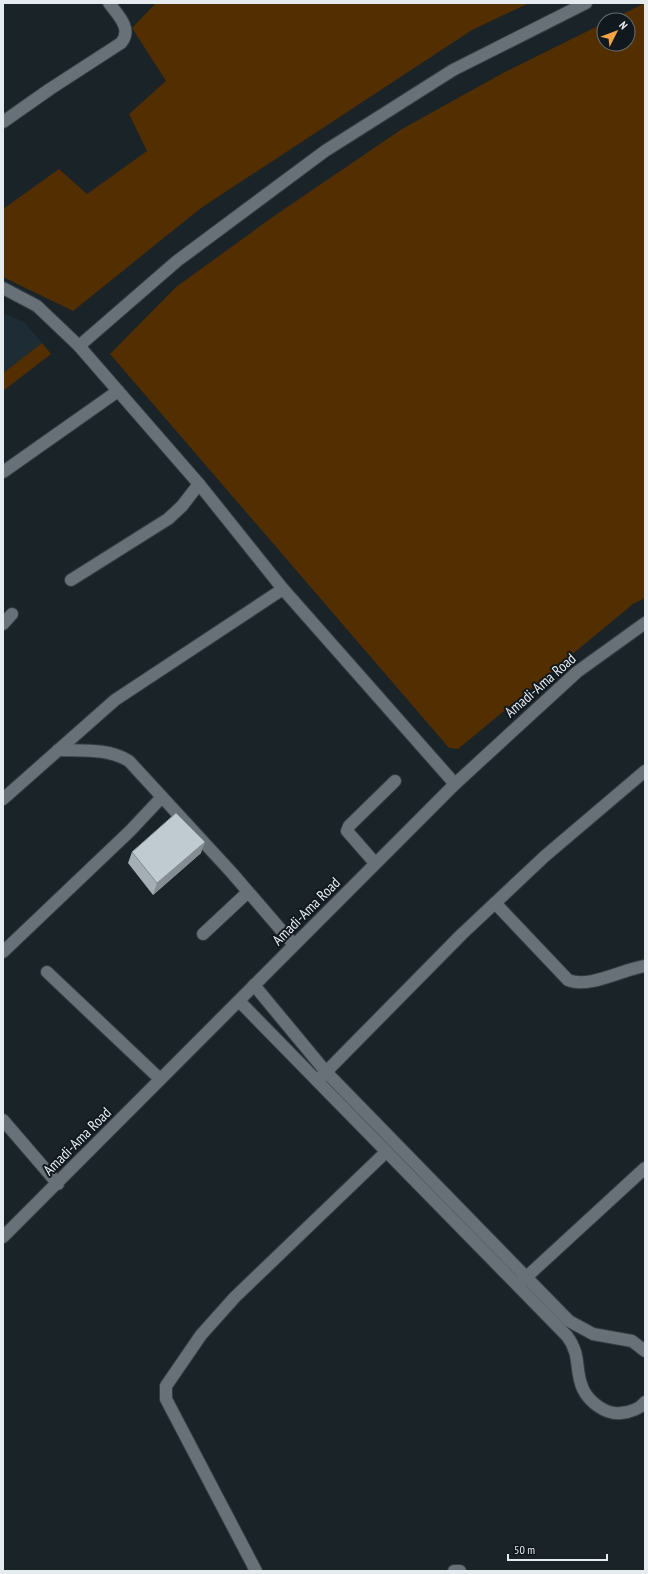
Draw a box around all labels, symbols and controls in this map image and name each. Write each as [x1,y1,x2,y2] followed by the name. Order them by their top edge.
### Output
[596,12,636,52] north arrow
[616,18,631,32] text: N
[500,649,580,721] street label: Amadi-Ama Road
[268,873,344,949] street label: Amadi-Ama Road
[39,1103,115,1179] street label: Amadi-Ama Road
[508,1536,607,1562] scale bar
[514,1542,535,1557] text: 50 m

